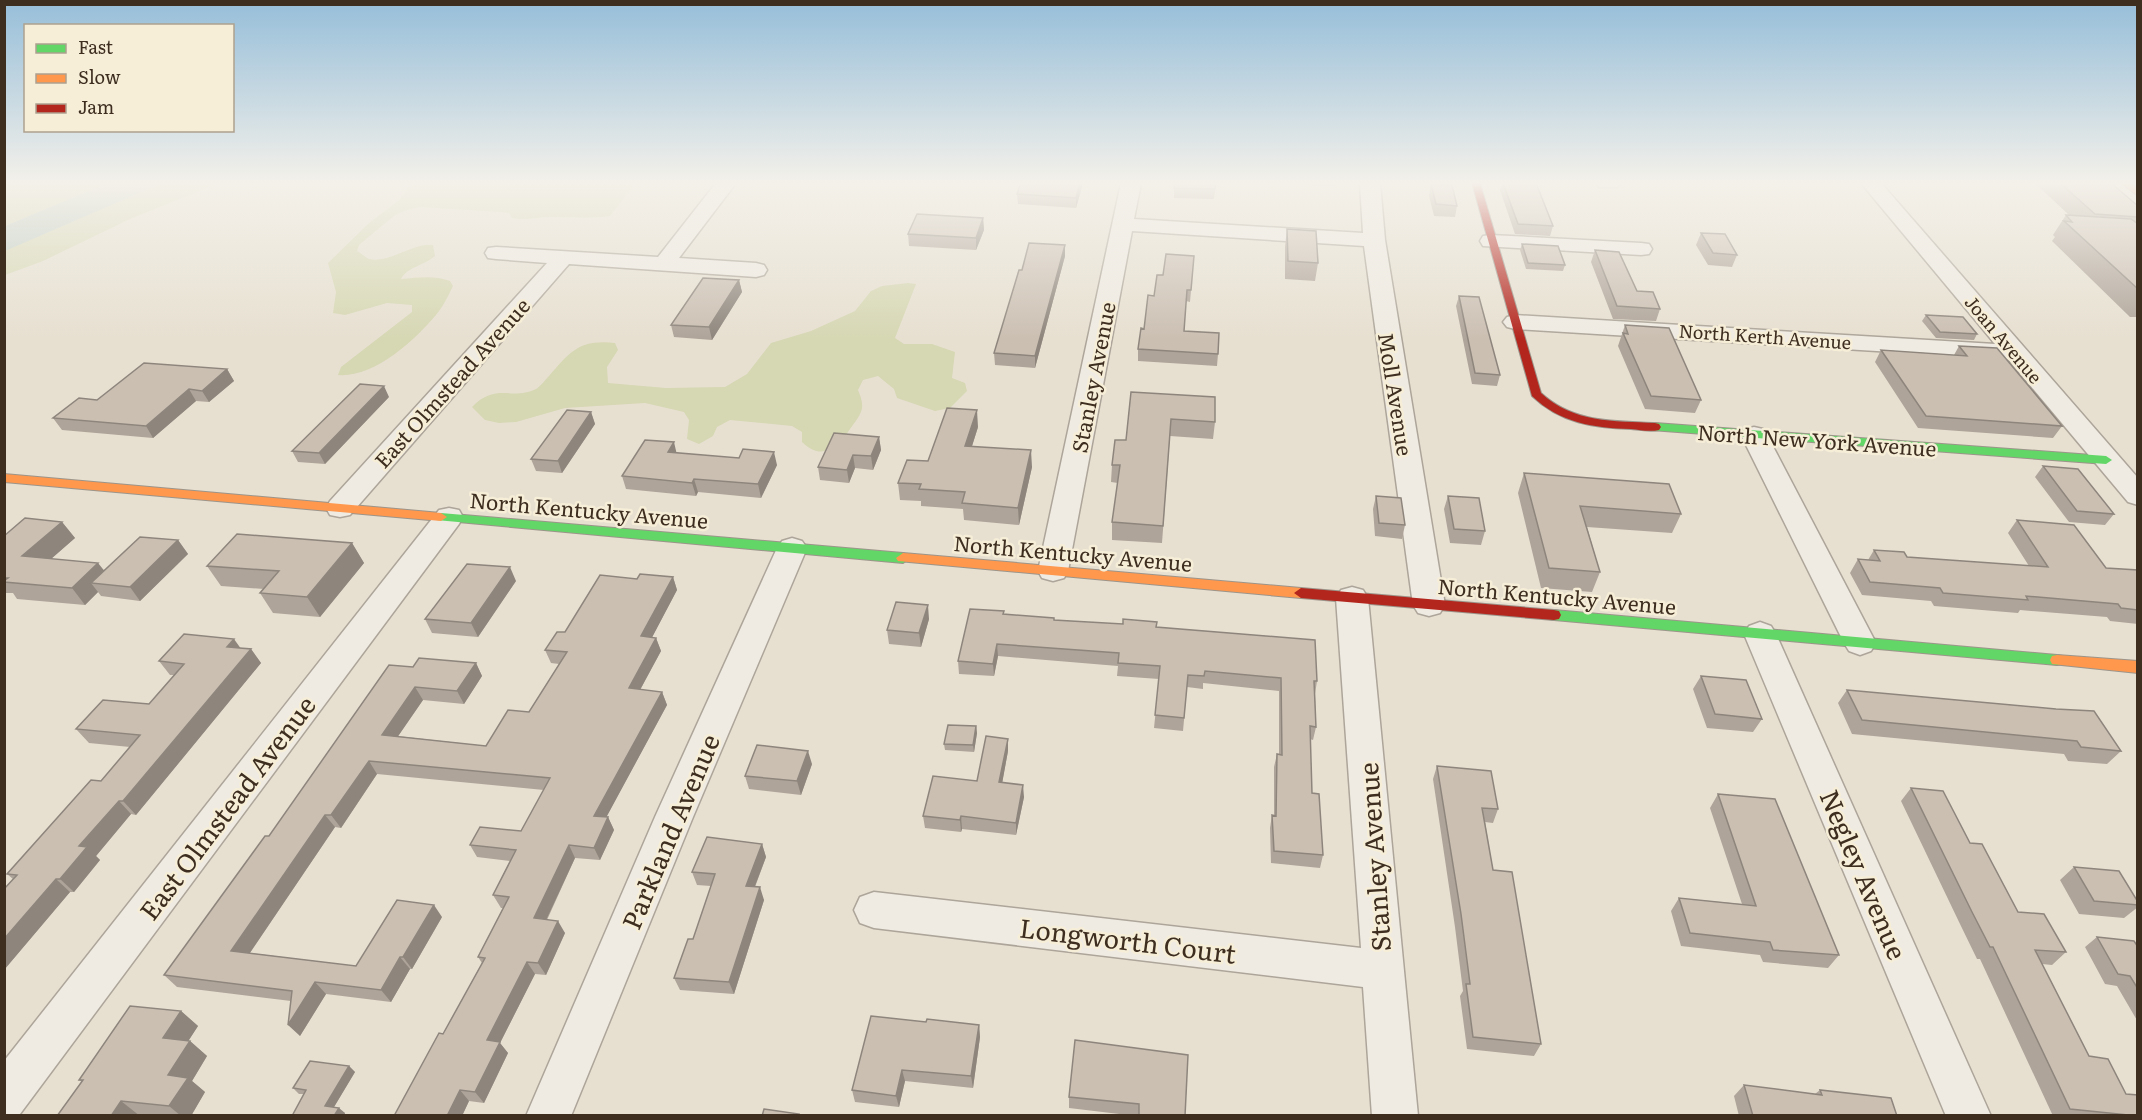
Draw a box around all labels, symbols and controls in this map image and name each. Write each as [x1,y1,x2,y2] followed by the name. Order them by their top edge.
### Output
[24,24,234,132] legend
[78,33,114,60] text: Fast
[78,63,121,90] text: Slow
[78,93,114,120] text: Jam
[1959,289,2049,389] street label: Joan Avenue
[366,290,536,474] street label: East Olmstead Avenue
[1062,299,1122,455] street label: Stanley Avenue
[1678,317,1852,355] street label: North Kerth Avenue
[1372,330,1422,458] street label: Moll Avenue
[1696,415,1938,463] street label: North New York Avenue
[469,483,710,535] street label: North Kentucky Avenue
[953,526,1194,578] street label: North Kentucky Avenue
[1437,569,1678,621] street label: North Kentucky Avenue
[129,687,323,927] street label: East Olmstead Avenue
[610,727,728,935] street label: Parkland Avenue
[1347,761,1399,953] street label: Stanley Avenue
[1812,783,1918,965] street label: Negley Avenue
[1017,906,1239,972] street label: Longworth Court

